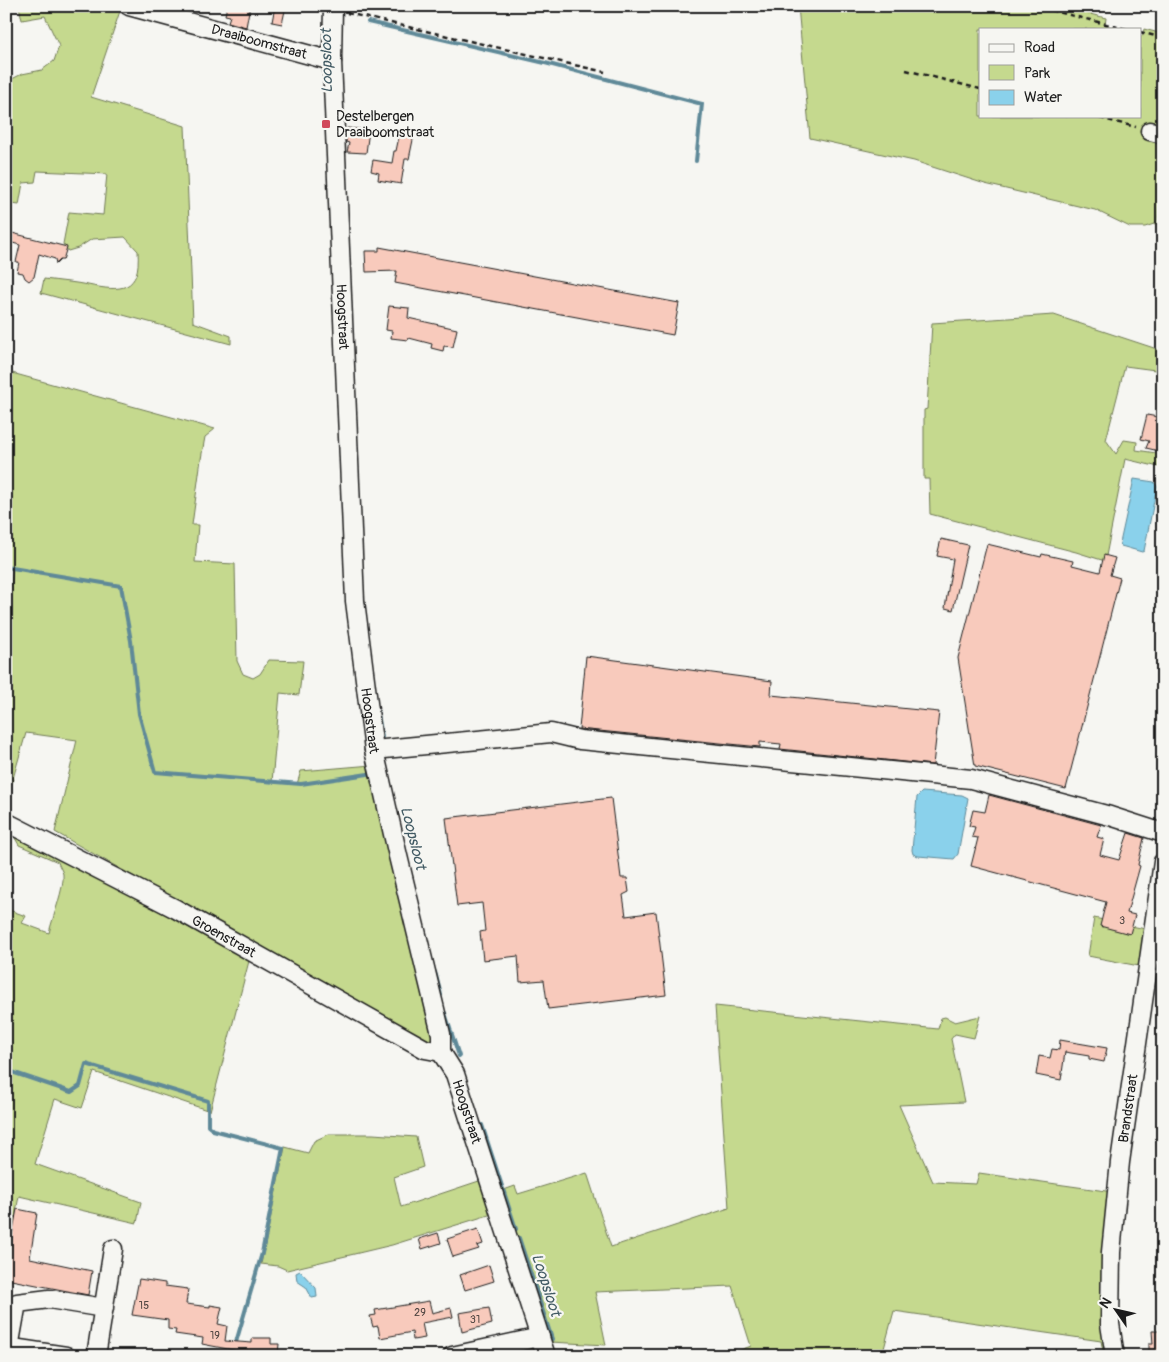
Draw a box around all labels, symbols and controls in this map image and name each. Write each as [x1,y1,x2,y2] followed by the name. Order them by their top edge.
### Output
[210,20,309,62] street label: Draaiboomstraat
[317,27,337,93] water label: Loopsloot
[979,28,1142,118] legend
[1024,38,1055,57] text: Road
[1024,64,1051,83] text: Park
[1024,88,1063,107] text: Water
[336,108,435,141] place label: Destelbergen Draaiboomstraat
[320,118,332,130] marker: Destelbergen Draaiboomstraat
[333,283,353,351] street label: Hoogstraat
[358,687,383,756] street label: Hoogstraat
[396,805,430,873] water label: Loopsloot
[189,911,259,961] street label: Groenstraat
[1119,914,1125,927] house number: 3
[1114,1073,1141,1144] street label: Brandstraat
[449,1077,485,1146] street label: Hoogstraat
[527,1252,566,1320] water label: Loopsloot
[1092,1284,1142,1334] north arrow
[1096,1294,1115,1312] text: N
[139,1299,149,1312] house number: 15
[414,1306,426,1319] house number: 29
[470,1313,480,1326] house number: 31
[210,1329,220,1342] house number: 19

